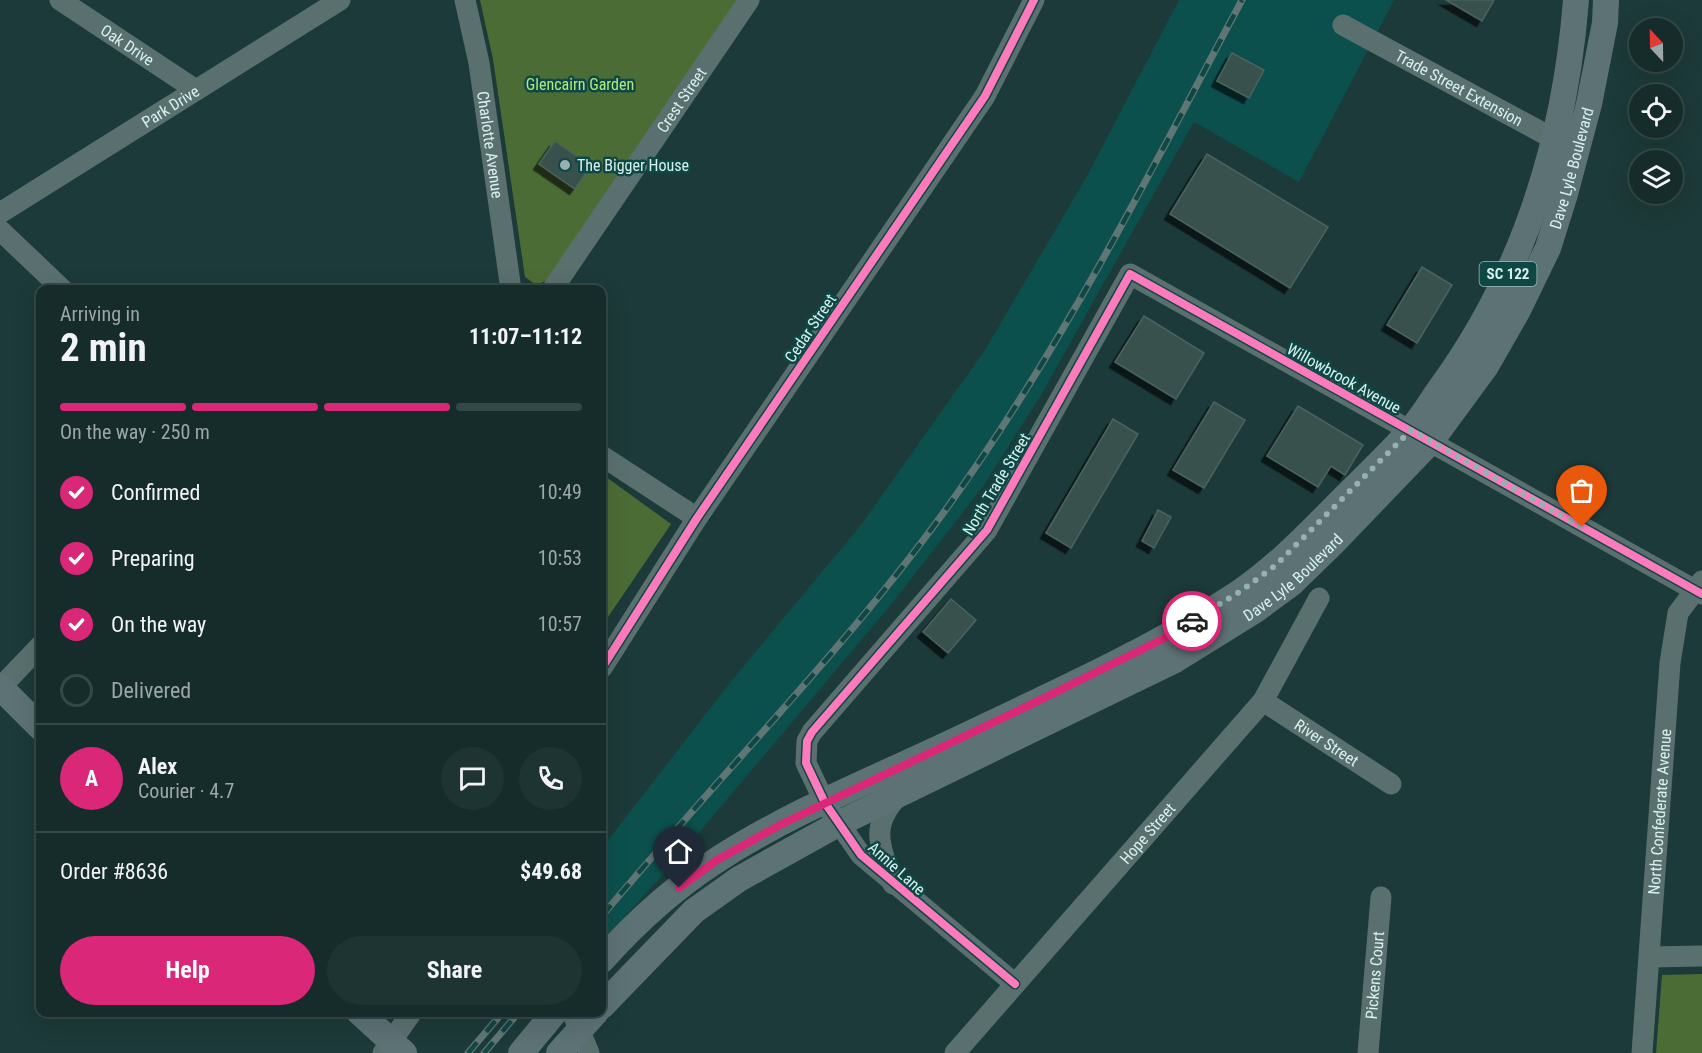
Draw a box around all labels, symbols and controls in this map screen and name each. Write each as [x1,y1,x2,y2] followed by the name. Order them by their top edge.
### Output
[1629,18,1683,72] north arrow
[1629,18,1683,204] map controls
[97,21,158,70] street label: Oak Drive
[1392,46,1526,130] street label: Trade Street Extension
[653,64,711,136] street label: Crest Street
[526,75,634,94] park label: Glencairn Garden
[138,82,203,132] street label: Park Drive
[1629,84,1683,138] button: locate
[473,90,507,199] street label: Charlotte Avenue
[1546,105,1598,231] street label: Dave Lyle Boulevard
[1629,150,1683,204] button: layers
[577,156,689,175] place label: The Bigger House
[558,158,572,172] marker: The Bigger House
[1480,262,1537,286] road number: SC 122
[781,290,840,366] street label: Cedar Street
[60,302,140,326] text: Arriving in
[469,324,582,349] text: 11:07–11:12
[60,325,147,371] text: 2 min
[1284,339,1404,418] street label: Willowbrook Avenue
[60,420,210,444] text: On the way · 250 m
[959,430,1034,539] street label: North Trade Street
[1556,465,1607,527] pin
[1565,474,1598,507] icon: bag
[60,476,93,509] icon: check
[111,480,200,505] text: Confirmed
[538,480,582,504] text: 10:49
[1240,530,1347,625] street label: Dave Lyle Boulevard
[60,542,93,575] icon: check
[111,546,195,571] text: Preparing
[538,546,582,570] text: 10:53
[1162,591,1222,651] courier
[1176,605,1209,638] icon: car
[60,608,93,641] icon: check
[111,612,206,637] text: On the way
[538,612,582,636] text: 10:57
[111,678,191,703] text: Delivered
[1291,715,1362,771] street label: River Street
[1644,728,1675,895] street label: North Confederate Avenue
[441,747,504,810] button: chat
[519,747,582,810] button: phone
[138,754,177,779] text: Alex
[85,766,98,791] text: A
[138,779,234,803] text: Courier · 4.7
[1116,799,1180,868] street label: Hope Street
[653,826,704,888] pin
[662,835,695,868] icon: home
[864,838,929,899] street label: Annie Lane
[60,859,168,884] text: Order #8636
[520,859,582,884] text: $49.68
[1362,930,1388,1020] street label: Pickens Court
[60,936,315,1005] button: Help
[327,936,582,1005] button: Share

